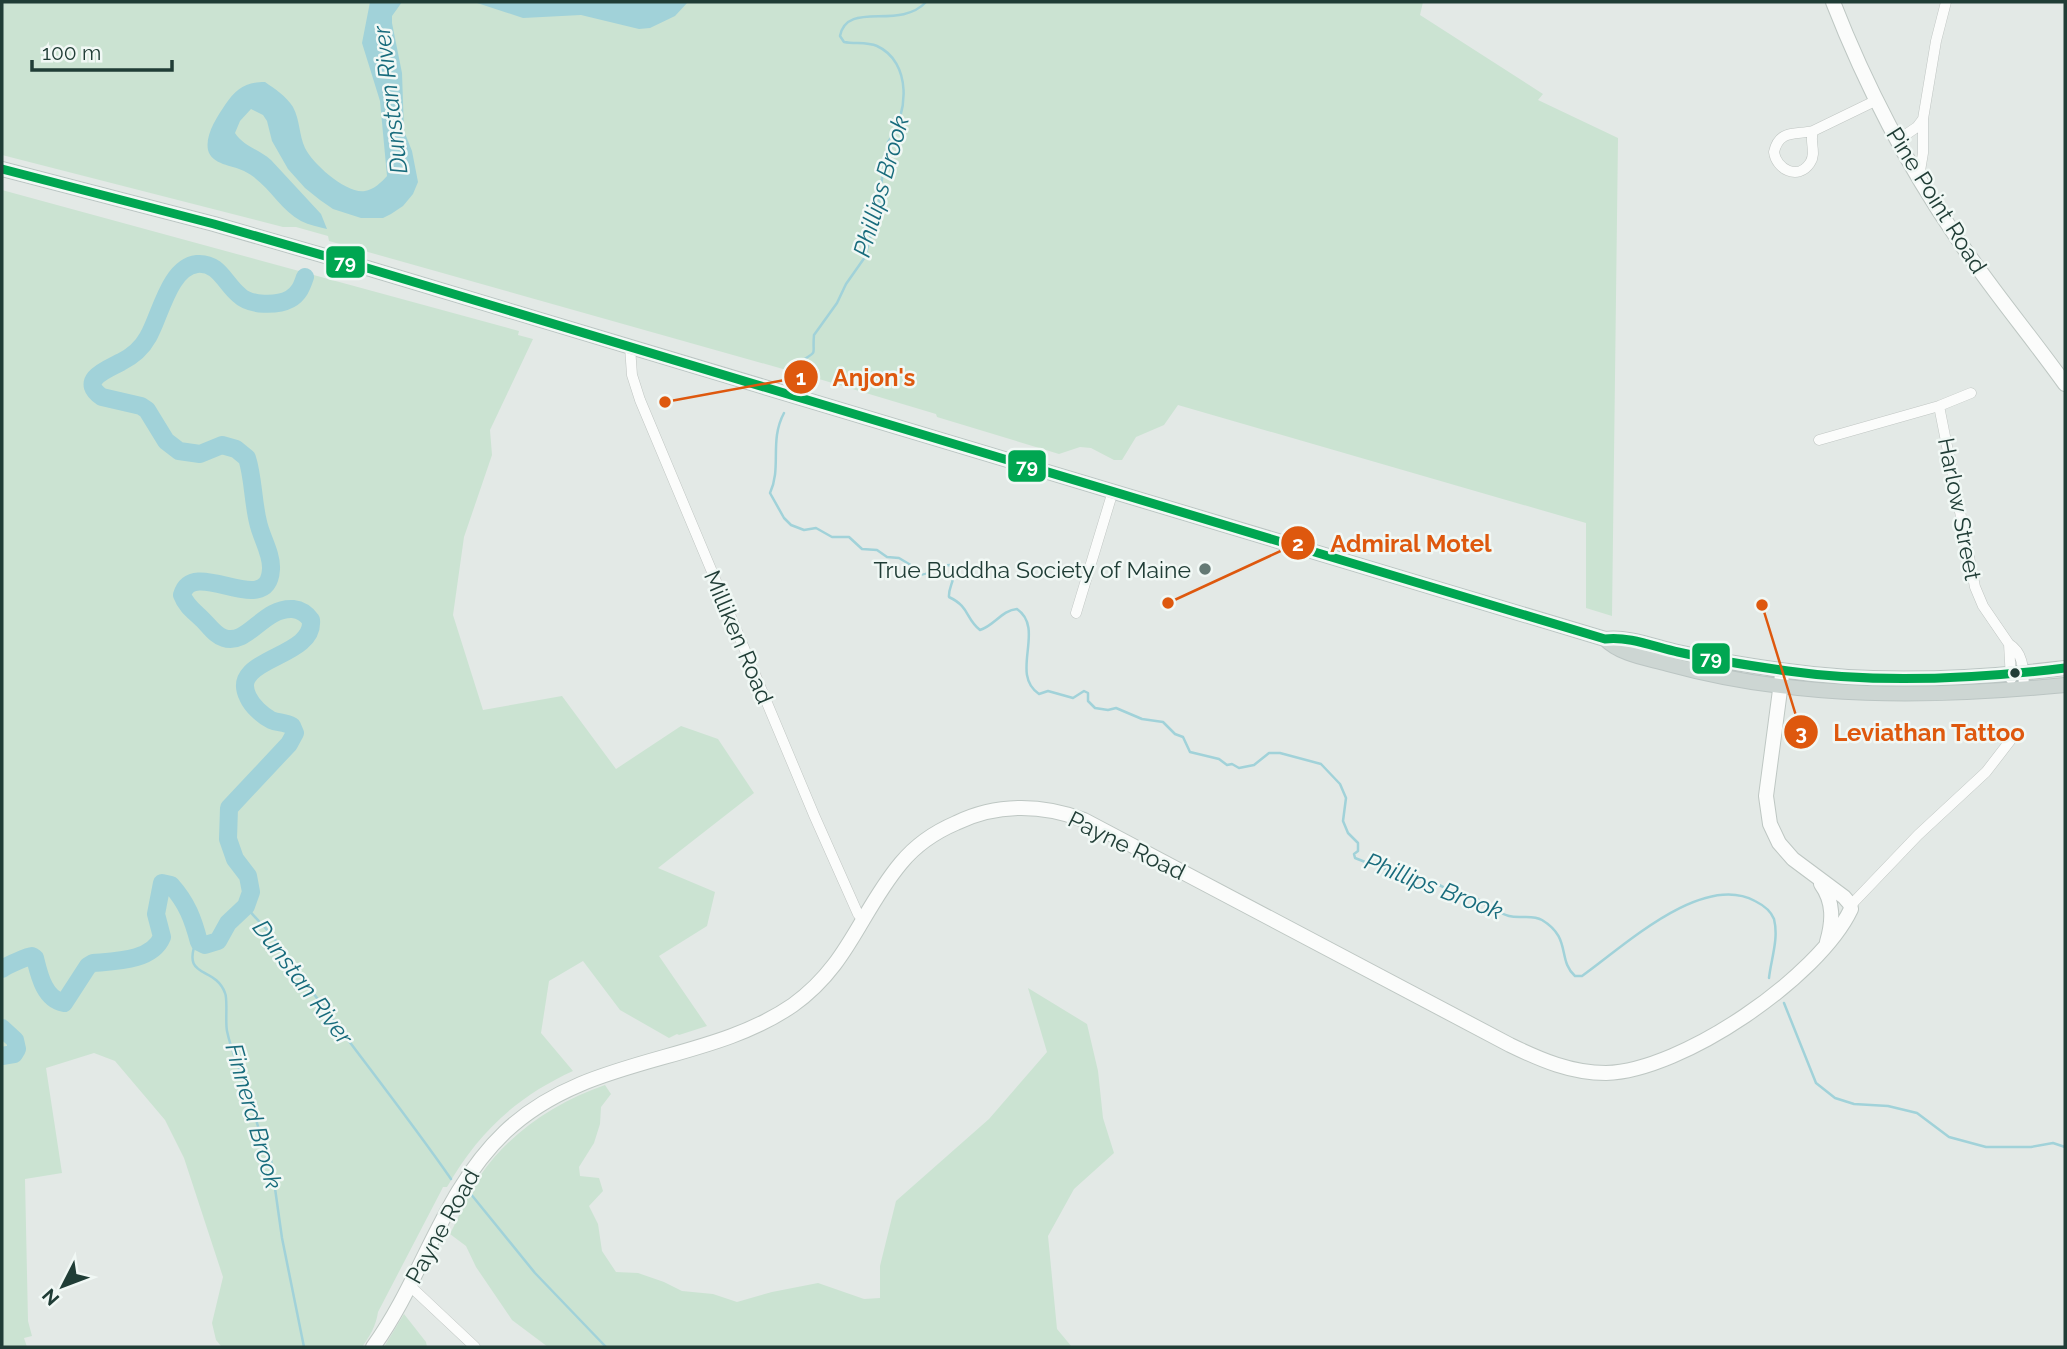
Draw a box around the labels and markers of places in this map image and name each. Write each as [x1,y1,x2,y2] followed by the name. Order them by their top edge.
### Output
[784,355,930,400] callout: Anjon's
[1281,521,1506,566] callout: Admiral Motel
[873,556,1191,583] place label: True Buddha Society of Maine
[1197,561,1213,577] marker: True Buddha Society of Maine
[2008,666,2022,680] unlabelled marker
[1783,710,2039,755] callout: Leviathan Tattoo

